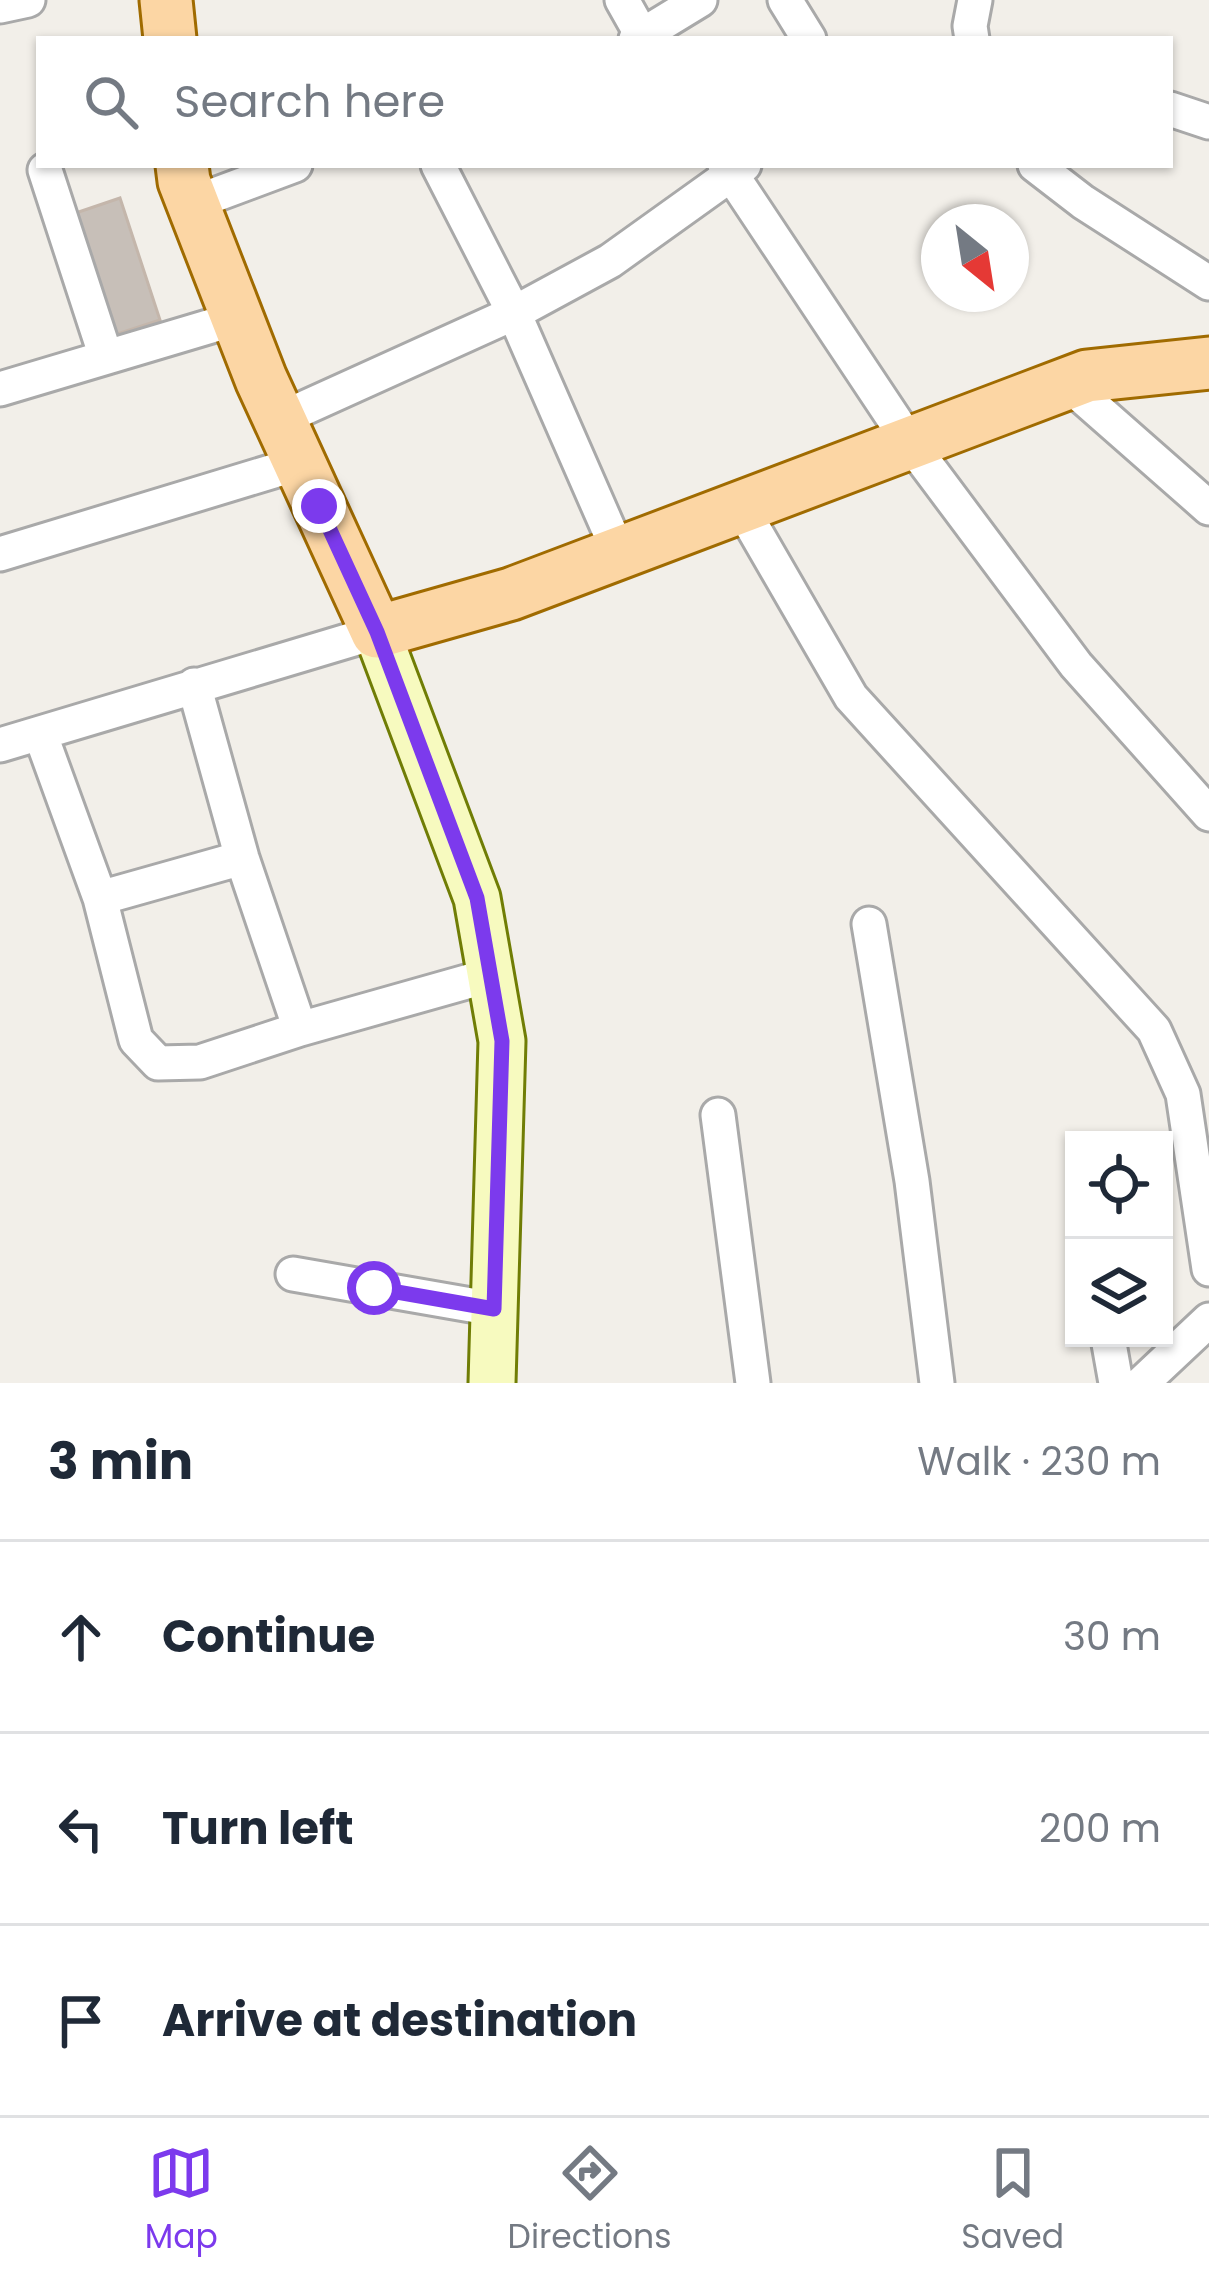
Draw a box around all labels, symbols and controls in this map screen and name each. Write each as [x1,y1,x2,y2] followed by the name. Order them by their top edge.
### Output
[36,36,1173,168] search box
[78,69,144,135] icon: search
[174,70,445,133] text: Search here
[921,204,1029,312] north arrow
[292,479,346,533] route end
[1065,1131,1173,1347] map controls
[1065,1131,1173,1239] button: locate
[1065,1239,1173,1347] button: layers
[347,1261,401,1315] route start
[48,1425,193,1497] text: 3 min
[917,1434,1161,1489] text: Walk · 230 m
[48,1604,114,1670] icon: ahead
[162,1605,375,1668] text: Continue
[1063,1609,1161,1664] text: 30 m
[48,1796,114,1862] icon: left
[162,1797,354,1860] text: Turn left
[1039,1801,1161,1856] text: 200 m
[48,1988,114,2054] icon: arrive
[162,1989,637,2052] text: Arrive at destination
[145,2140,218,2262] tab: Map
[508,2140,671,2262] tab: Directions
[961,2140,1064,2262] tab: Saved

